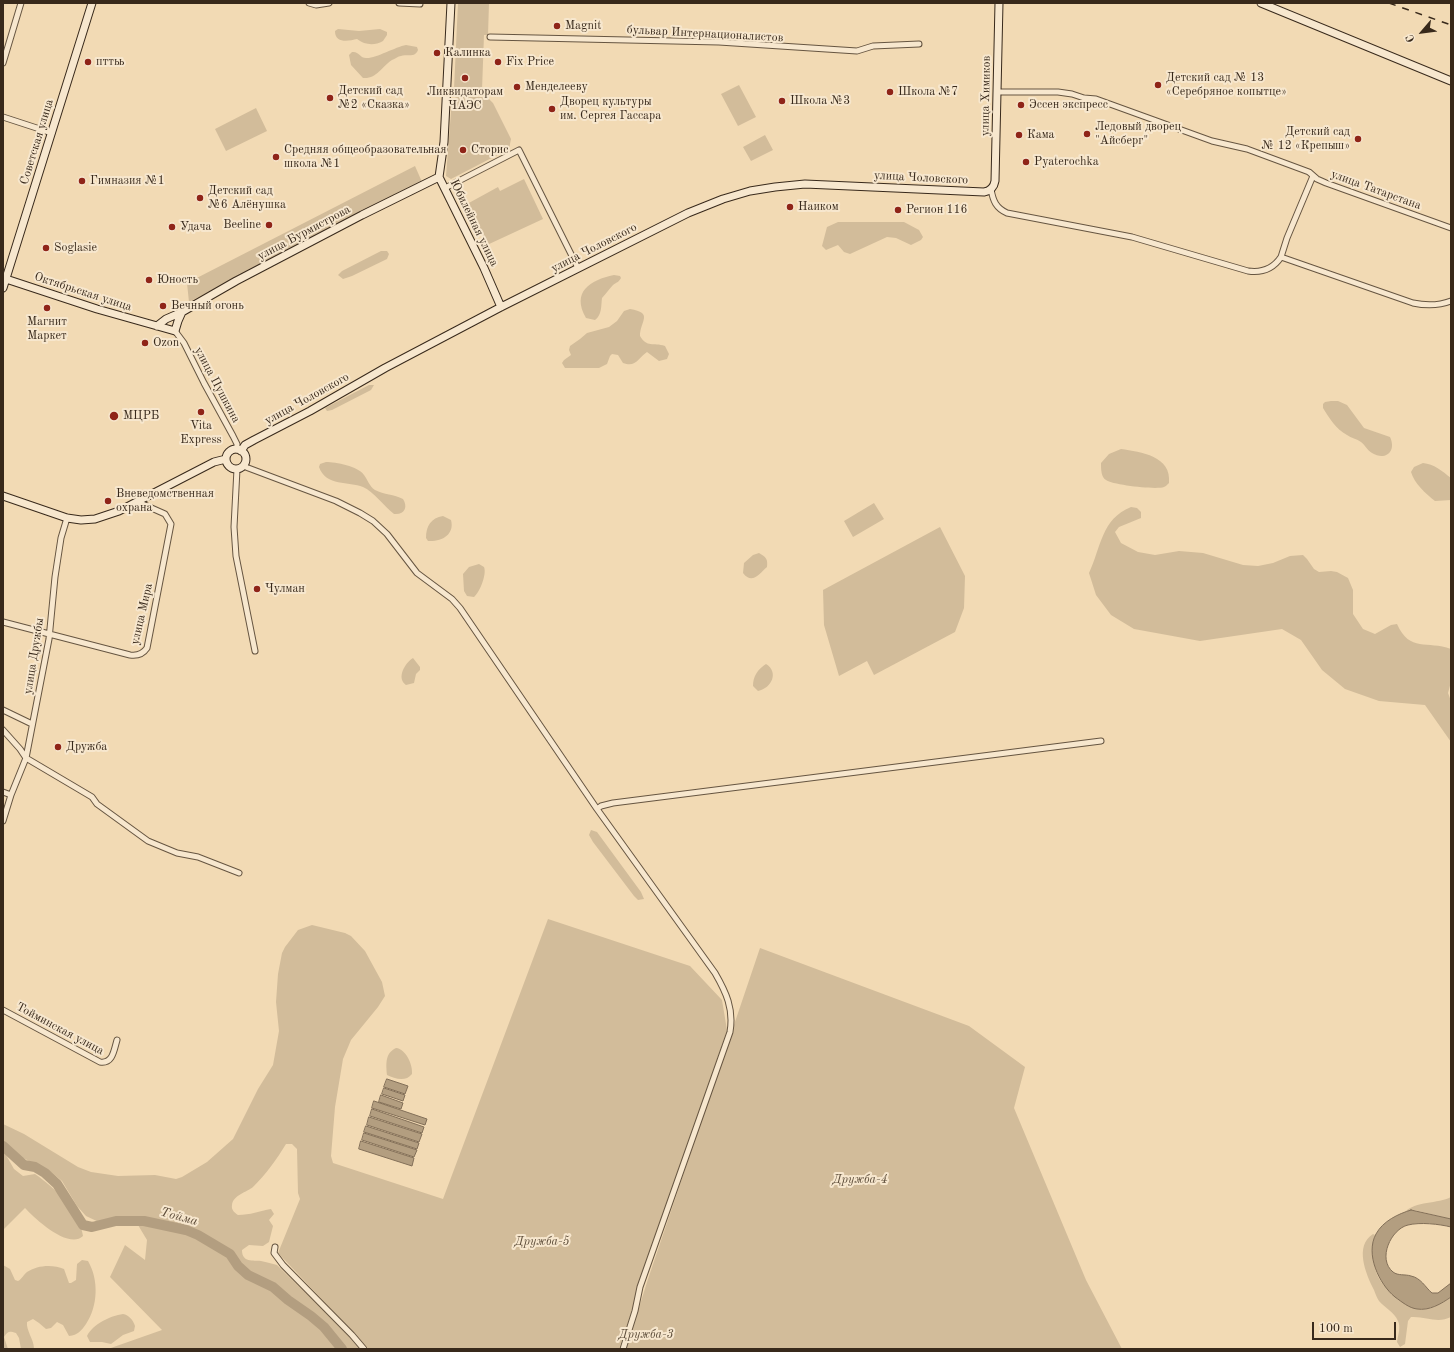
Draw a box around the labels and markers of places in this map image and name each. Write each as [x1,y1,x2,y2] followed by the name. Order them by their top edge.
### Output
[565,19,601,33] place label: Magnit
[552,21,562,31] marker: Magnit
[445,46,491,60] place label: Калинка
[432,48,442,58] marker: Калинка
[96,55,124,69] place label: пттьь
[506,55,554,69] place label: Fix Price
[83,57,93,67] marker: пттьь
[493,57,503,67] marker: Fix Price
[1166,71,1287,99] place label: Детский сад № 13 «Серебряное копытце»
[460,73,470,83] marker: Ликвидаторам ЧАЭС
[525,80,588,94] place label: Менделееву
[1153,80,1163,90] marker: Детский сад № 13 «Серебряное копытце»
[512,82,522,92] marker: Менделееву
[338,84,410,112] place label: Детский сад №2 «Сказка»
[427,85,503,113] place label: Ликвидаторам ЧАЭС
[898,85,958,99] place label: Школа №7
[885,87,895,97] marker: Школа №7
[325,93,335,103] marker: Детский сад №2 «Сказка»
[790,94,850,108] place label: Школа №3
[560,95,661,123] place label: Дворец культуры им. Сергея Гассара
[777,96,787,106] marker: Школа №3
[1029,98,1108,112] place label: Эссен экспресс
[1016,100,1026,110] marker: Эссен экспресс
[547,104,557,114] marker: Дворец культуры им. Сергея Гассара
[1095,120,1181,148] place label: Ледовый дворец "Айсберг"
[1262,125,1350,153] place label: Детский сад № 12 «Крепыш»
[1027,128,1055,142] place label: Кама
[1082,129,1092,139] marker: Ледовый дворец "Айсберг"
[1014,130,1024,140] marker: Кама
[1353,134,1363,144] marker: Детский сад № 12 «Крепыш»
[284,143,446,171] place label: Средняя общеобразовательная школа №1
[471,143,509,157] place label: Сторис
[458,145,468,155] marker: Сторис
[271,152,281,162] marker: Средняя общеобразовательная школа №1
[1034,155,1099,169] place label: Pyaterochka
[1021,157,1031,167] marker: Pyaterochka
[90,174,165,188] place label: Гимназия №1
[77,176,87,186] marker: Гимназия №1
[208,184,286,212] place label: Детский сад №6 Алёнушка
[195,193,205,203] marker: Детский сад №6 Алёнушка
[798,200,839,214] place label: Наиком
[785,202,795,212] marker: Наиком
[906,203,967,217] place label: Регион 116
[893,205,903,215] marker: Регион 116
[223,218,261,232] place label: Beeline
[180,220,211,234] place label: Удача
[264,220,274,230] marker: Beeline
[167,222,177,232] marker: Удача
[54,241,97,255] place label: Soglasie
[41,243,51,253] marker: Soglasie
[157,273,198,287] place label: Юность
[144,275,154,285] marker: Юность
[171,299,244,313] place label: Вечный огонь
[158,301,168,311] marker: Вечный огонь
[42,303,52,313] marker: Магнит Маркет
[27,315,67,343] place label: Магнит Маркет
[153,336,179,350] place label: Ozon
[140,338,150,348] marker: Ozon
[196,407,206,417] marker: Vita Express
[123,409,159,423] place label: МЦРБ
[108,410,120,422] marker: МЦРБ
[180,419,222,447] place label: Vita Express
[116,487,214,515] place label: Вневедомственная охрана
[103,496,113,506] marker: Вневедомственная охрана
[265,582,305,596] place label: Чулман
[252,584,262,594] marker: Чулман
[66,740,107,754] place label: Дружба
[53,742,63,752] marker: Дружба

